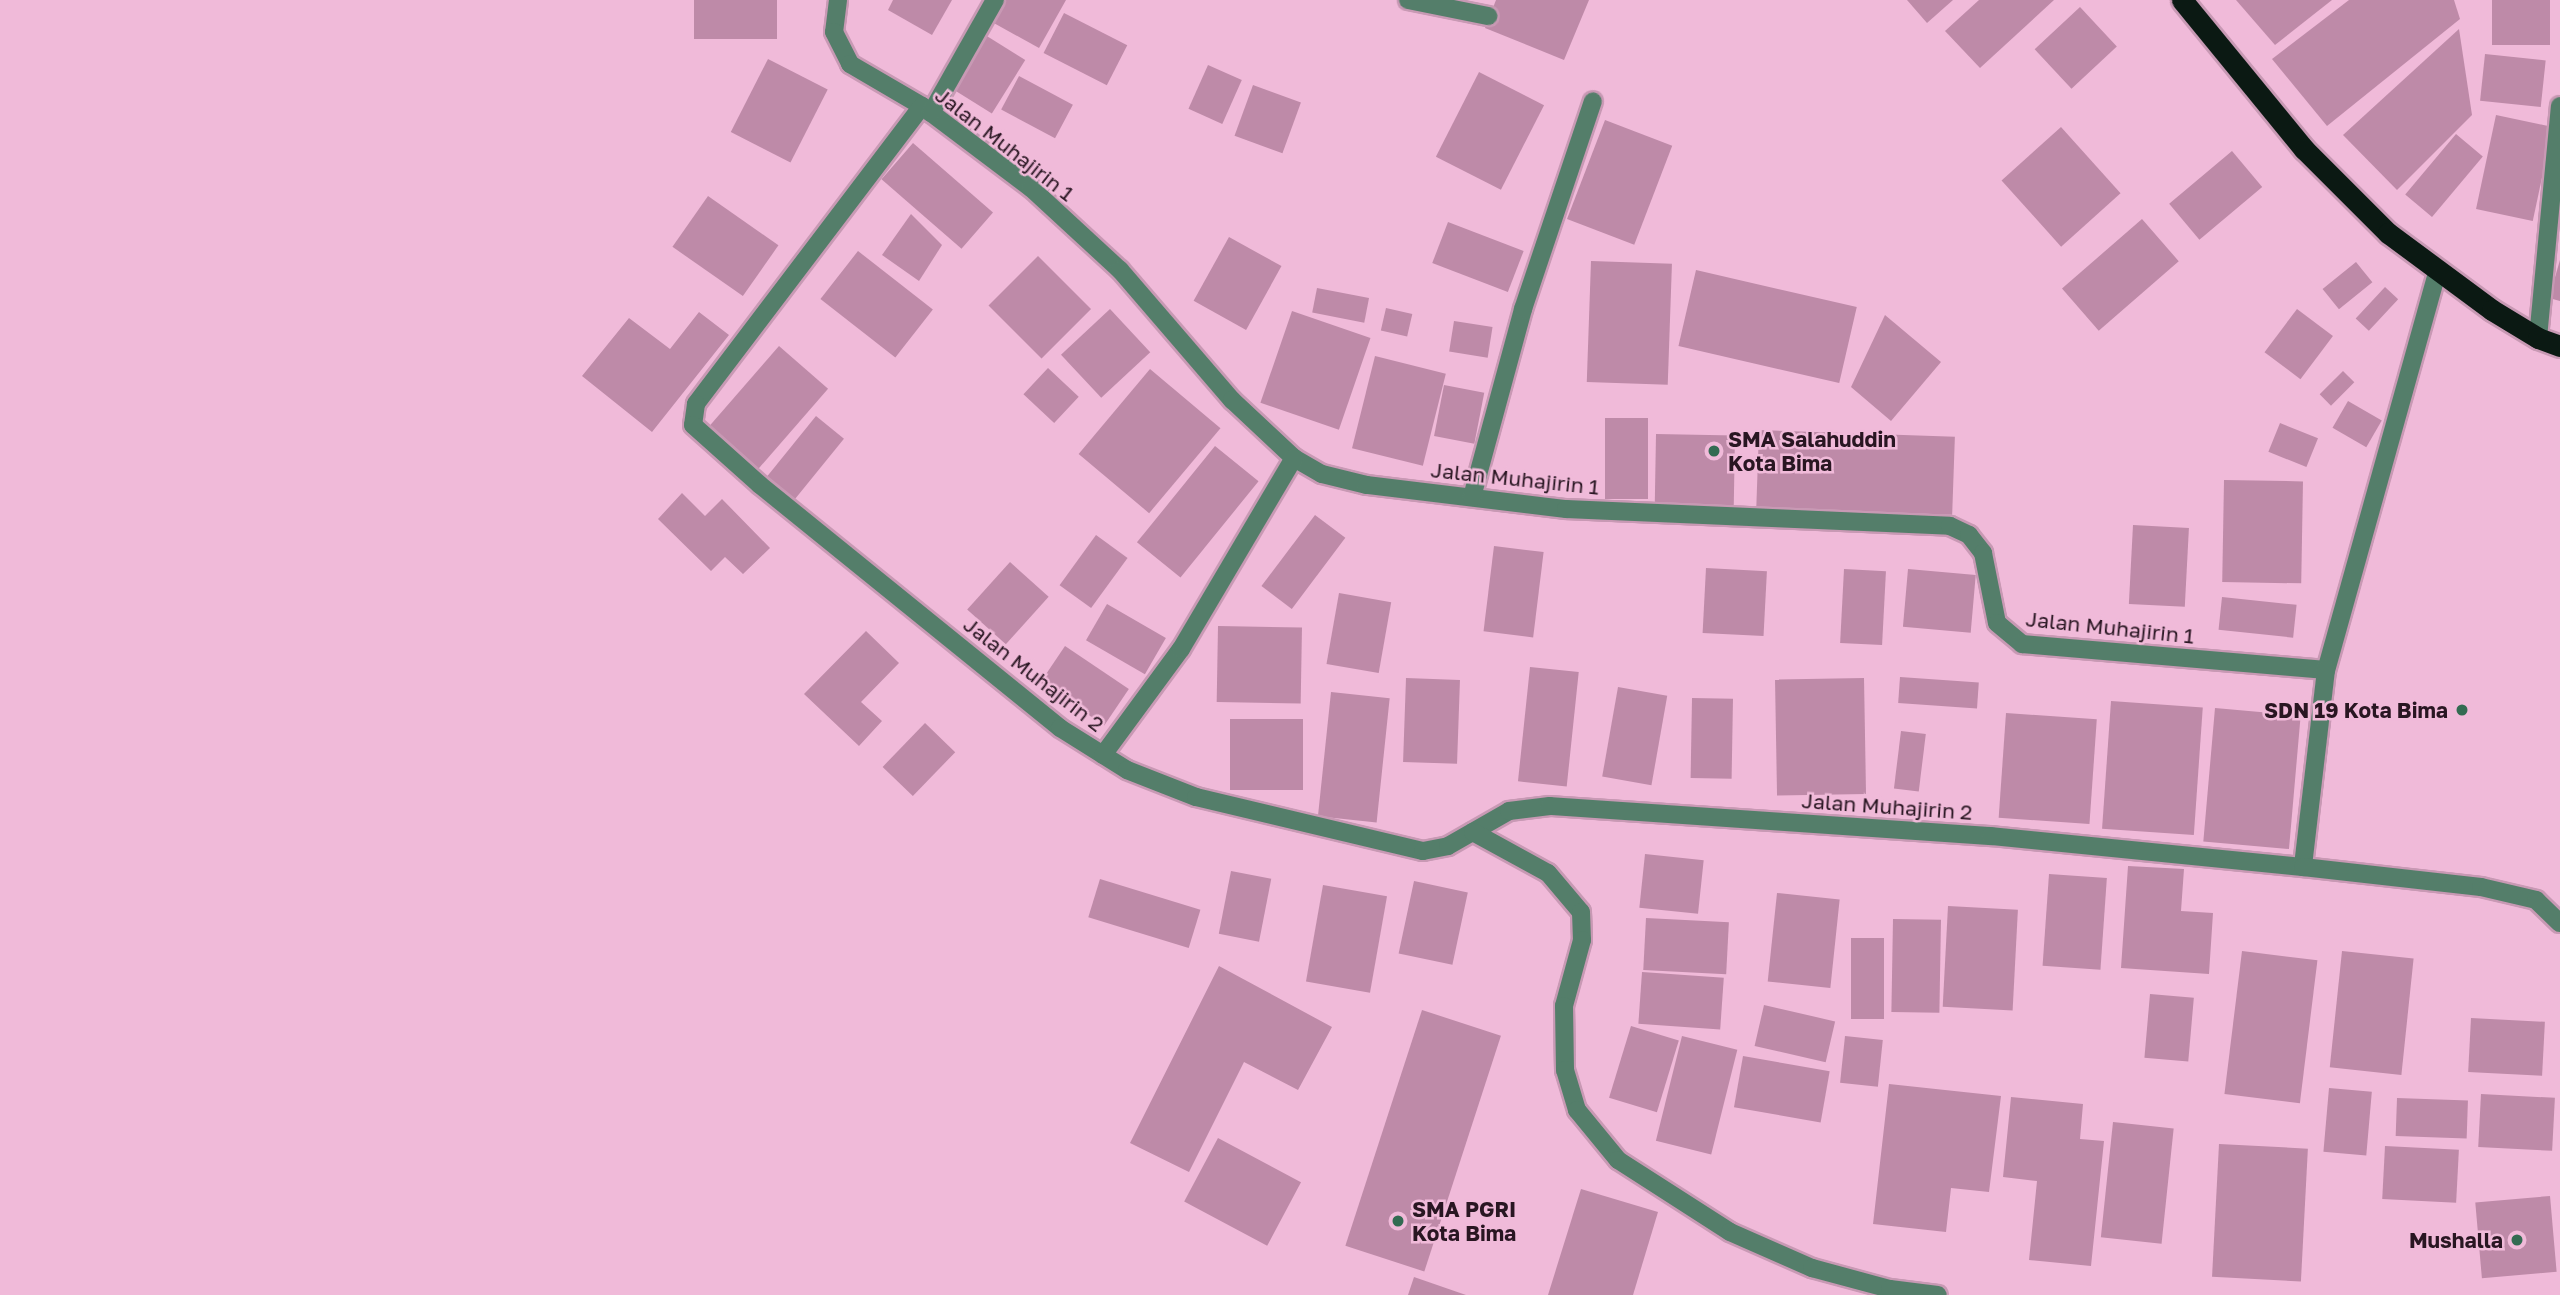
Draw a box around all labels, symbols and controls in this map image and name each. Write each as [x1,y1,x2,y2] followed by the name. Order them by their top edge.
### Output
[931,82,1079,206] street label: Jalan Muhajirin 1
[1728,426,1896,476] place label: SMA Salahuddin Kota Bima
[1706,443,1722,459] marker: SMA Salahuddin Kota Bima
[1430,457,1600,499] street label: Jalan Muhajirin 1
[2025,606,2195,648] street label: Jalan Muhajirin 1
[959,611,1109,737] street label: Jalan Muhajirin 2
[2264,697,2448,723] place label: SDN 19 Kota Bima
[2454,702,2470,718] marker: SDN 19 Kota Bima
[1801,787,1973,825] street label: Jalan Muhajirin 2
[1412,1196,1516,1246] place label: SMA PGRI Kota Bima
[1390,1213,1406,1229] marker: SMA PGRI Kota Bima
[2409,1227,2503,1253] place label: Mushalla
[2509,1232,2525,1248] marker: Mushalla

